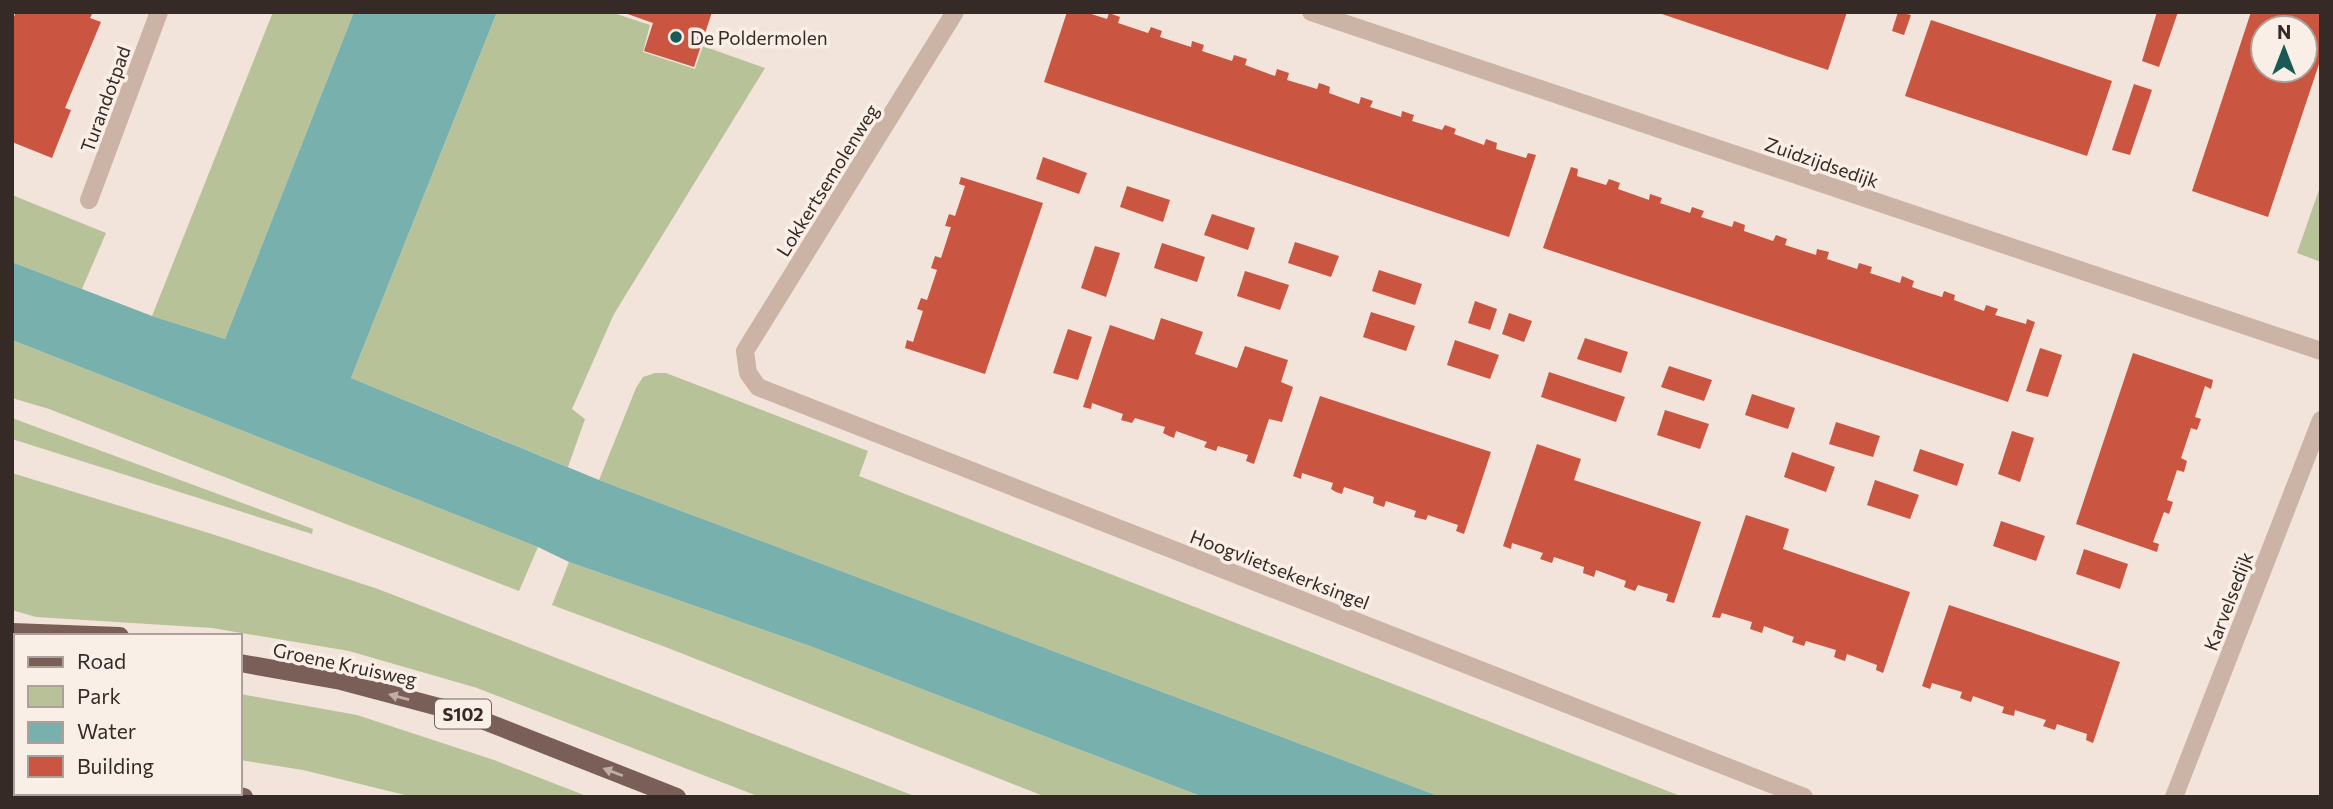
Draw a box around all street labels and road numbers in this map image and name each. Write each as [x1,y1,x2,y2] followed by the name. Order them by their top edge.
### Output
[75,43,135,155] street label: Turandotpad
[771,100,883,260] street label: Lokkertsemolenweg
[1762,132,1882,192] street label: Zuidzijdsedijk
[1187,524,1373,614] street label: Hoogvlietsekerksingel
[2199,548,2257,654] street label: Karvelsedijk
[271,638,419,690] street label: Groene Kruisweg
[435,700,491,728] road number: S102

